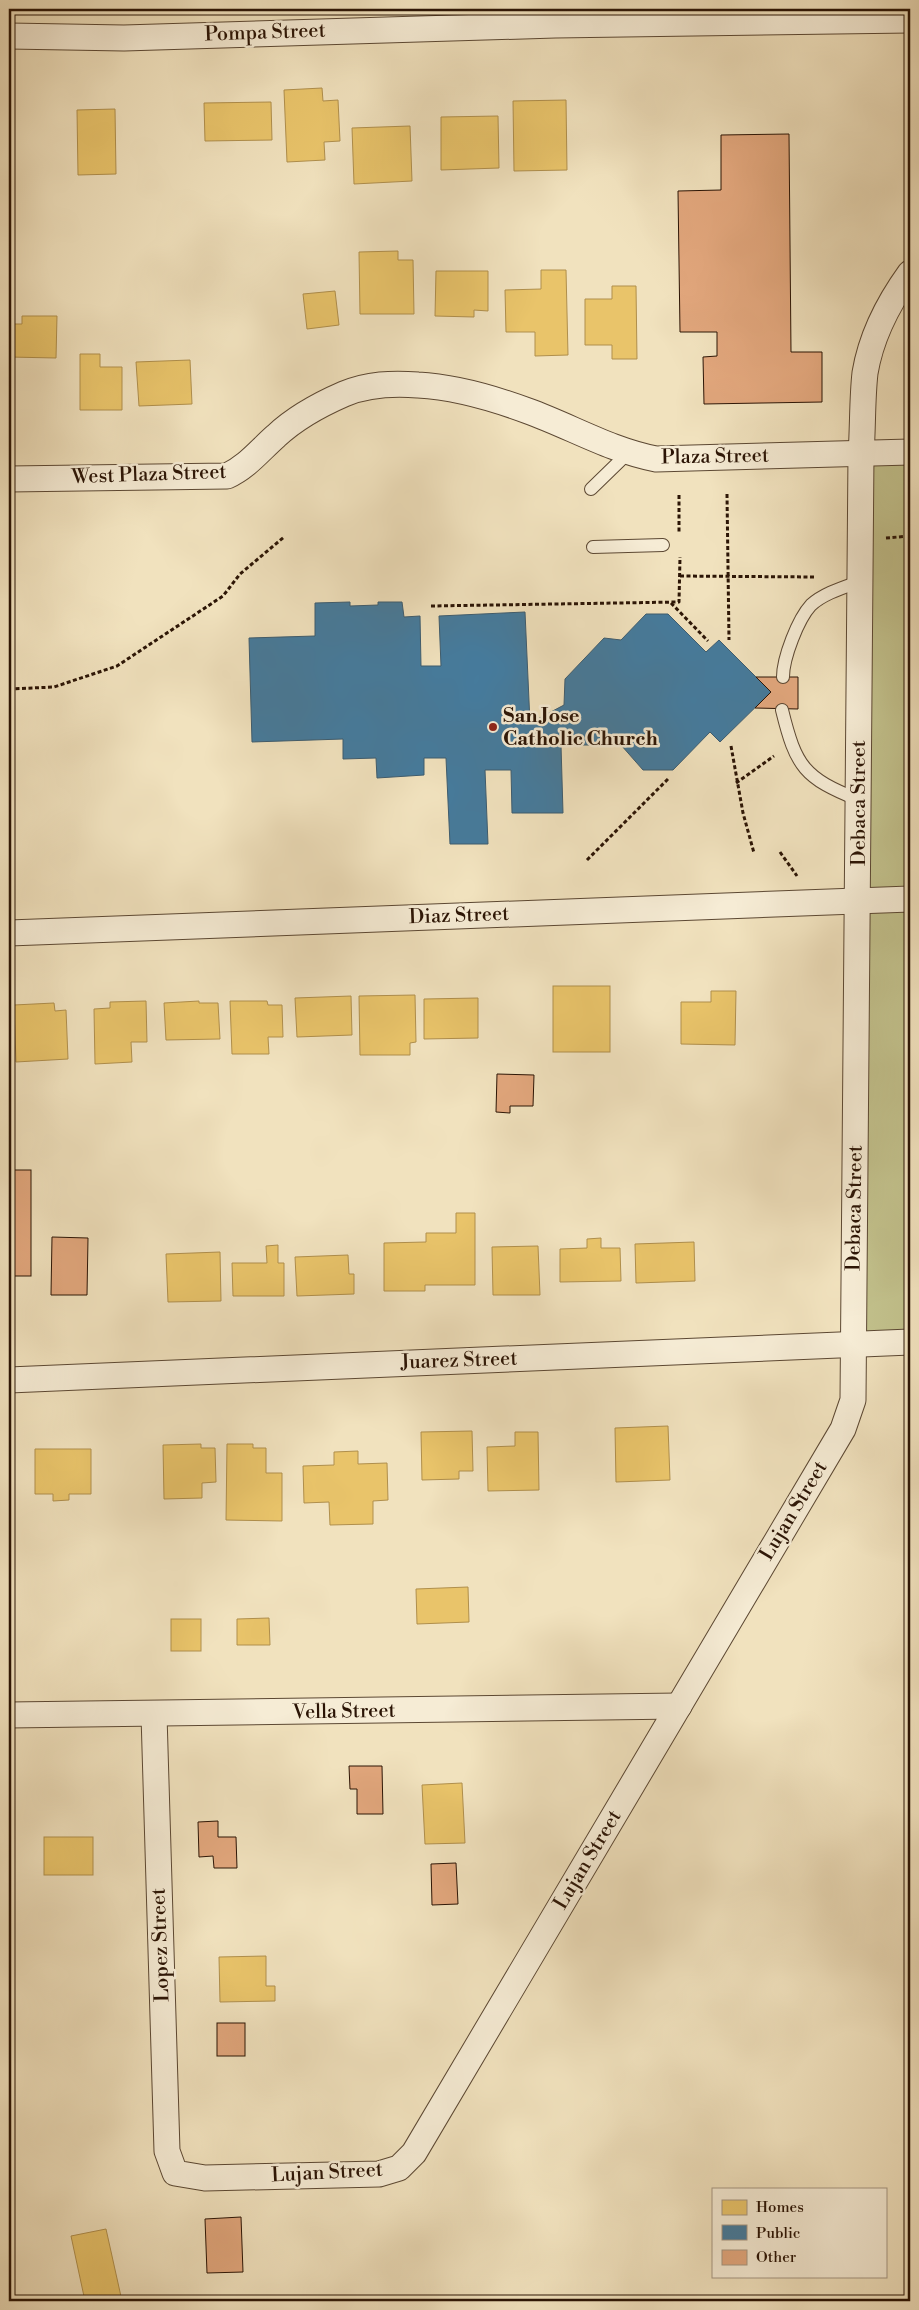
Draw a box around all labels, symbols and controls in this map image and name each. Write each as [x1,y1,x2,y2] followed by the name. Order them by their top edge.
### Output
[204,18,326,48] street label: Pompa Street
[661,444,769,470] street label: Plaza Street
[70,460,227,490] street label: West Plaza Street
[503,704,658,752] place label: San Jose Catholic Church
[487,721,499,733] marker: San Jose Catholic Church
[847,740,872,866] street label: Debaca Street
[408,902,510,930] street label: Diaz Street
[841,1145,869,1271] street label: Debaca Street
[399,1346,518,1376] street label: Juarez Street
[755,1457,833,1565] street label: Lujan Street
[291,1699,396,1725] street label: Vella Street
[549,1806,627,1914] street label: Lujan Street
[147,1888,175,2002] street label: Lopez Street
[271,2158,383,2188] street label: Lujan Street
[712,2188,886,2278] legend
[756,2198,804,2217] text: Homes
[756,2224,800,2243] text: Public
[756,2248,797,2267] text: Other

